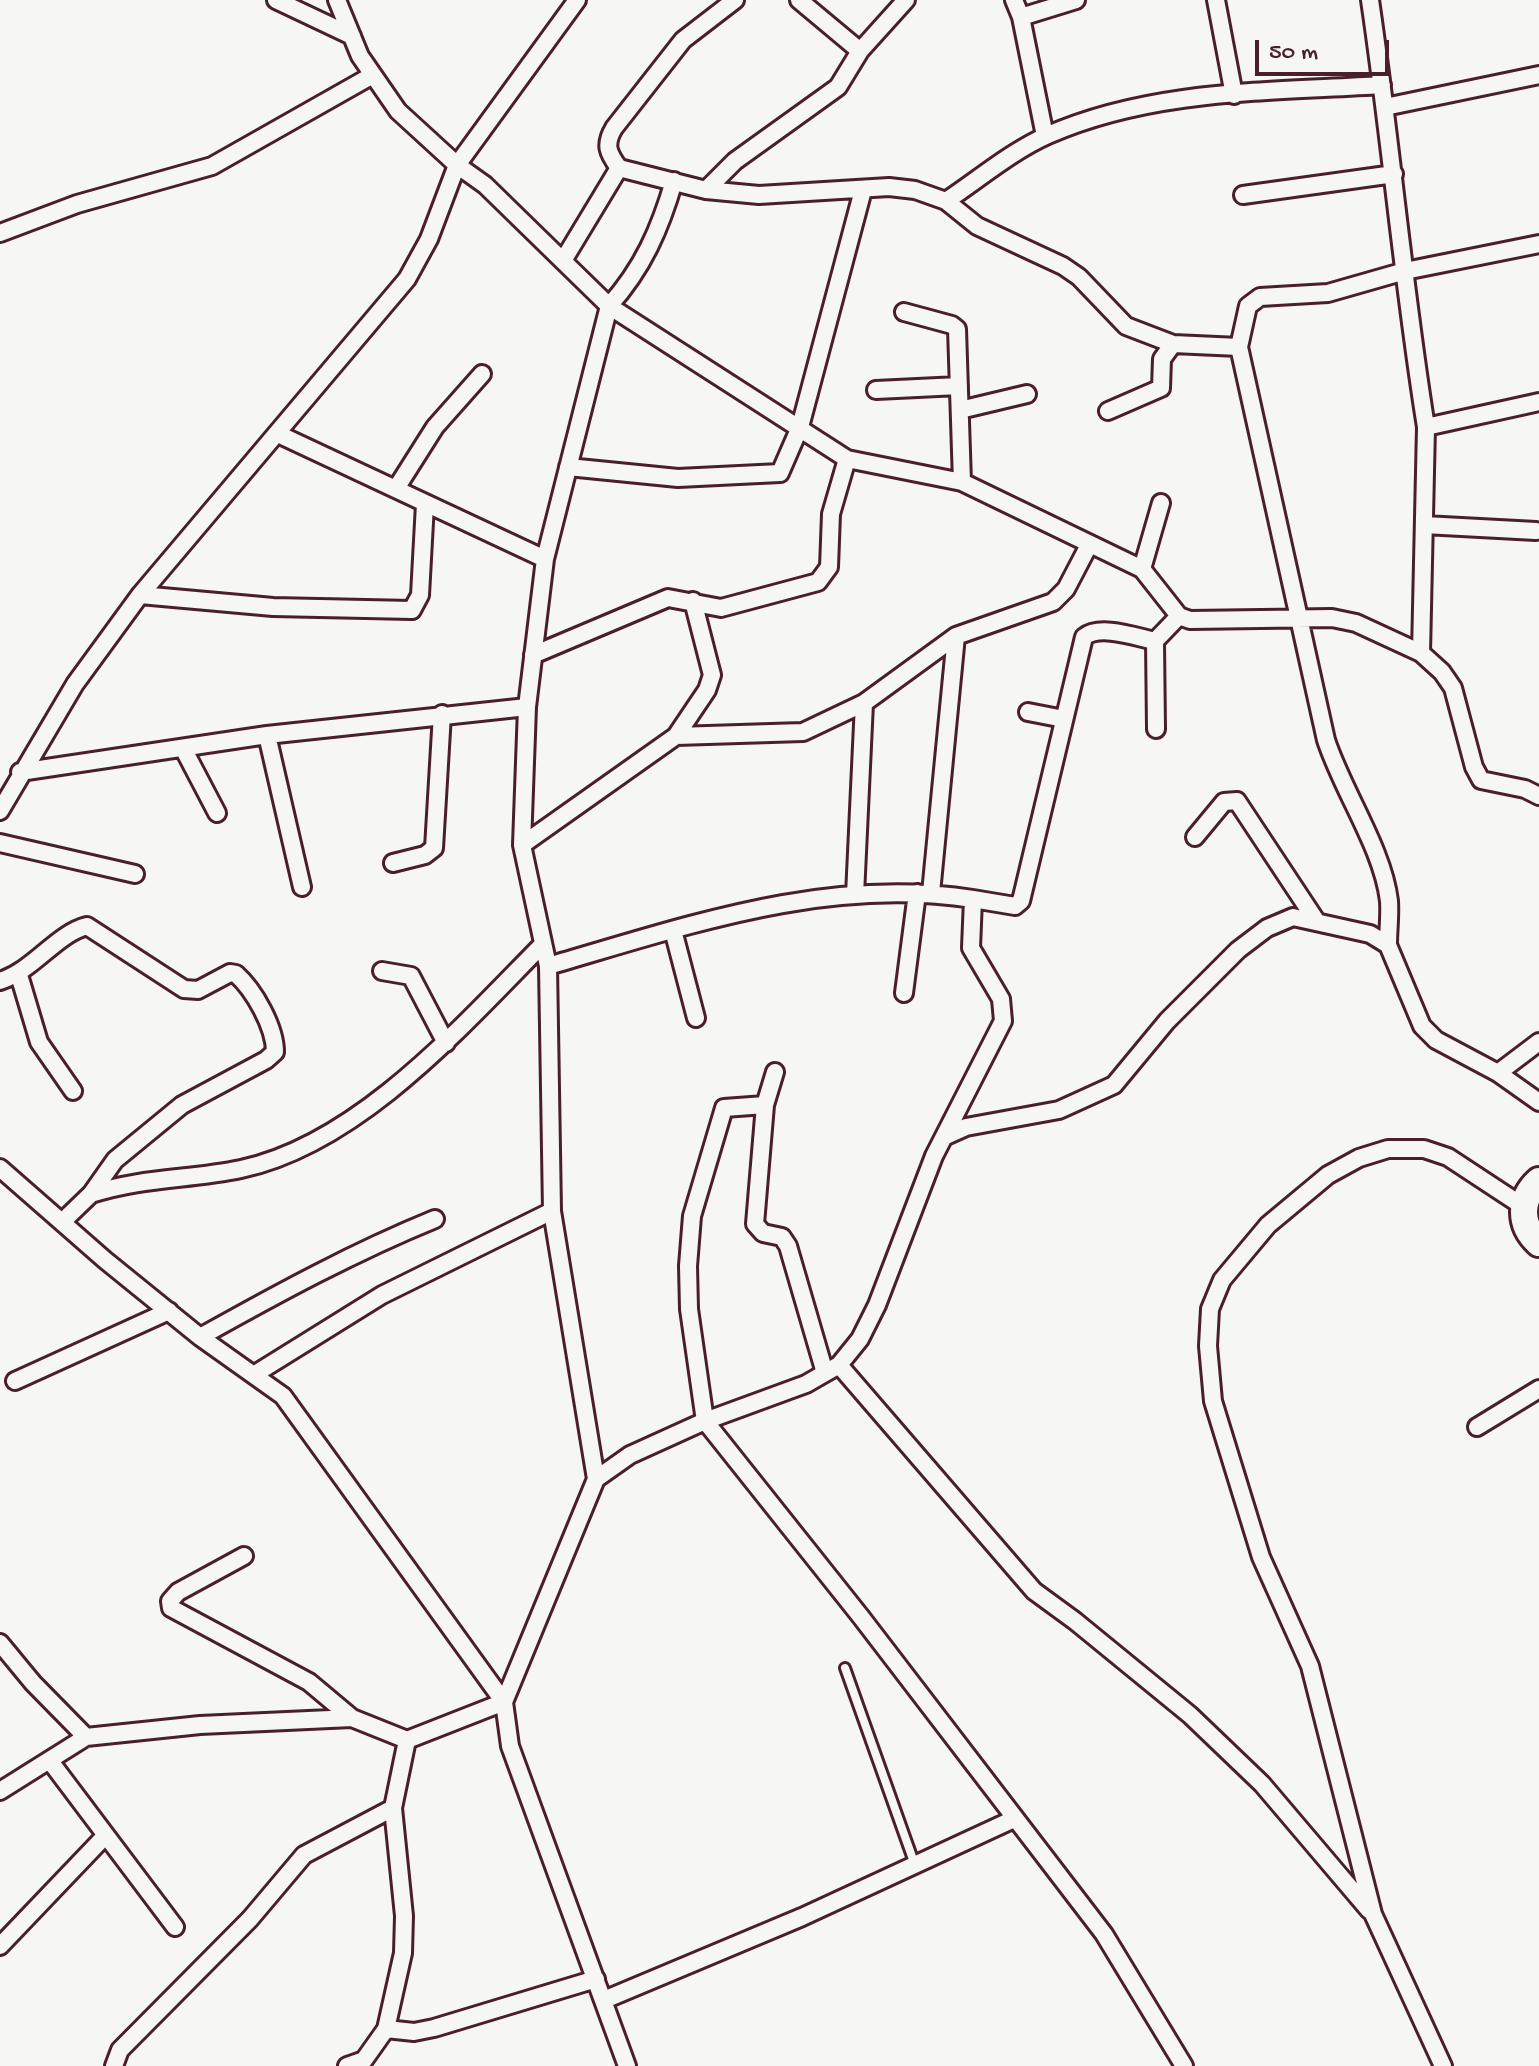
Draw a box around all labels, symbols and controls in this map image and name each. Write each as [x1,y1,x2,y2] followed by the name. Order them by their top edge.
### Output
[1259,24,1393,74] scale bar
[1269,39,1318,68] text: 50 m

